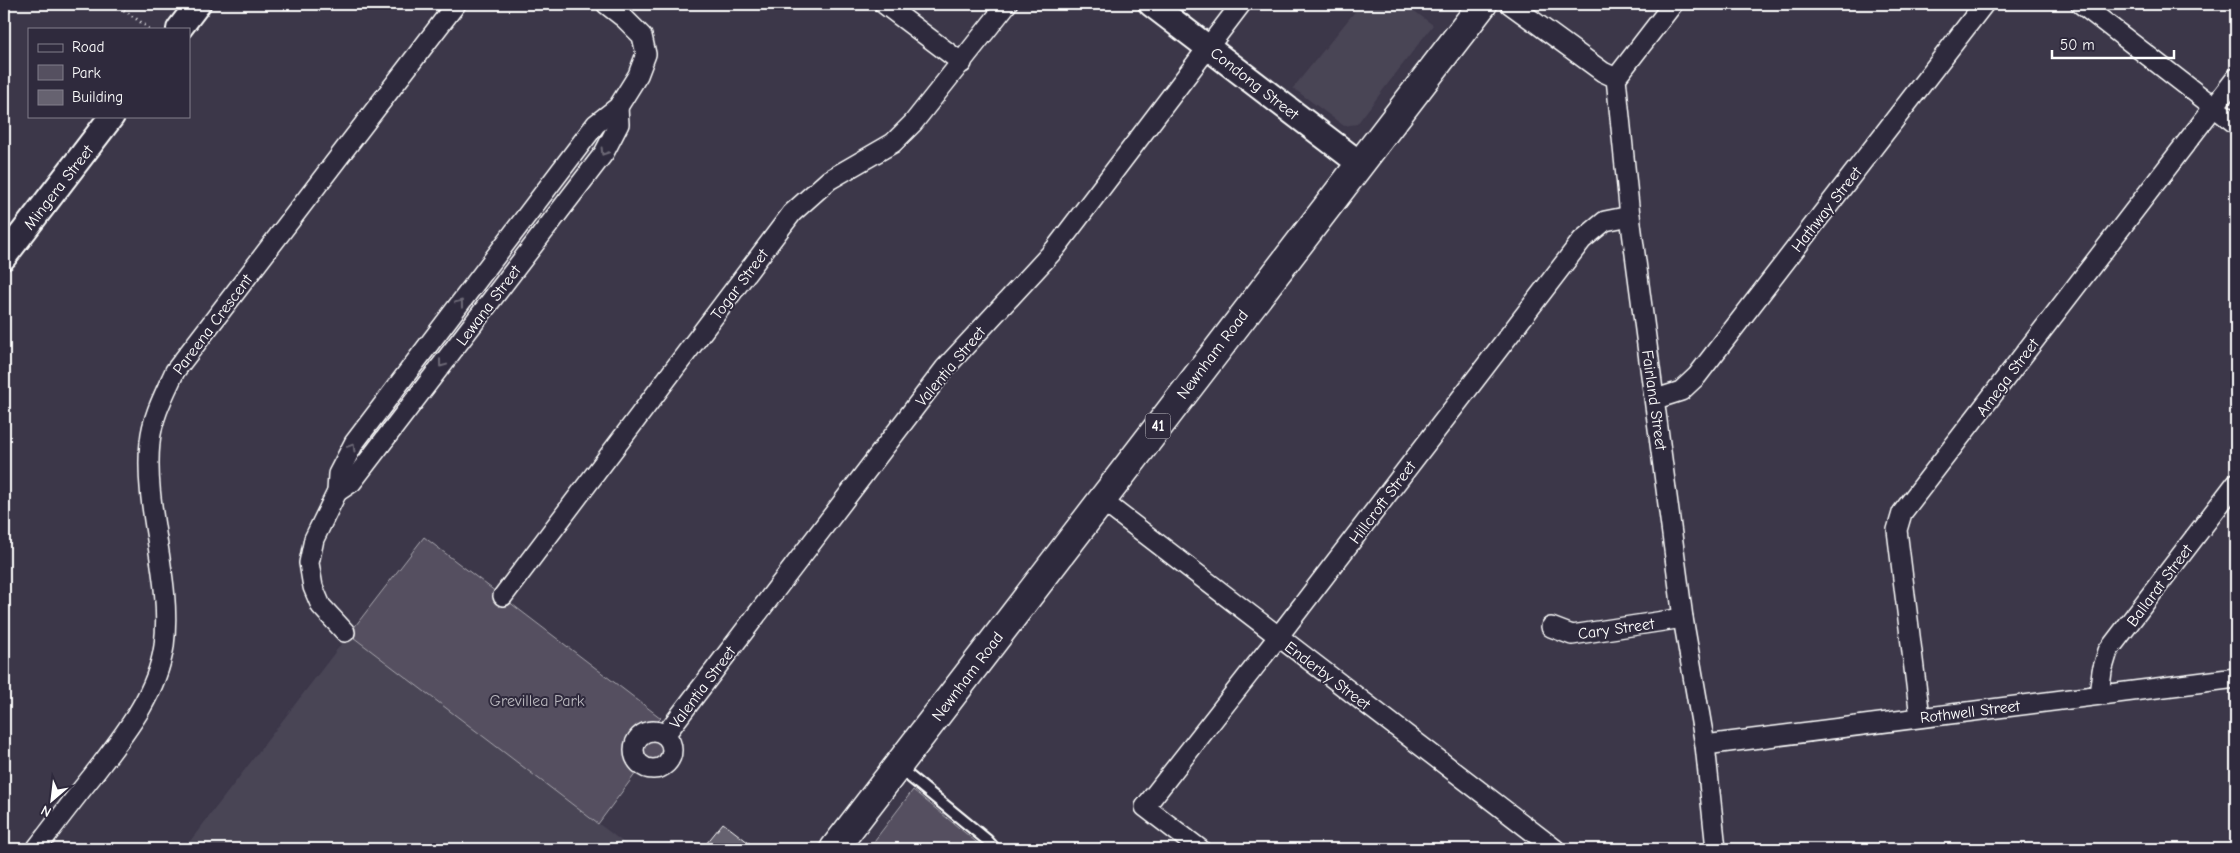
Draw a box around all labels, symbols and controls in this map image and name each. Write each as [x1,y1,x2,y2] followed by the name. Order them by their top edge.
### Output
[28,28,190,118] legend
[2052,28,2175,60] scale bar
[2060,36,2095,54] text: 50 m
[72,38,104,56] text: Road
[1207,44,1302,124] street label: Condong Street
[72,64,101,82] text: Park
[72,88,123,106] text: Building
[20,142,98,233] street label: Mingera Street
[600,146,610,155] one-way arrow
[1788,163,1866,256] street label: Hathway Street
[707,245,772,323] street label: Togar Street
[453,262,525,349] street label: Lewana Street
[169,271,257,378] street label: Pareena Crescent
[454,299,463,309] one-way arrow
[1173,306,1252,403] street label: Newnham Road
[912,323,989,410] street label: Valentia Street
[1973,335,2043,420] street label: Amega Street
[1638,349,1670,452] street label: Fairland Street
[439,358,448,368] one-way arrow
[1146,414,1170,438] road number: 41
[346,443,356,452] one-way arrow
[1346,457,1420,547] street label: Hillcroft Street
[2123,541,2197,630] street label: Ballarat Street
[1577,615,1656,643] street label: Cary Street
[928,628,1007,725] street label: Newnham Road
[1281,638,1374,714] street label: Enderby Street
[666,643,740,732] street label: Valentia Street
[489,692,585,710] park label: Grevillea Park
[1919,697,2022,727] street label: Rothwell Street
[28,776,78,826] north arrow
[38,801,54,821] text: N

